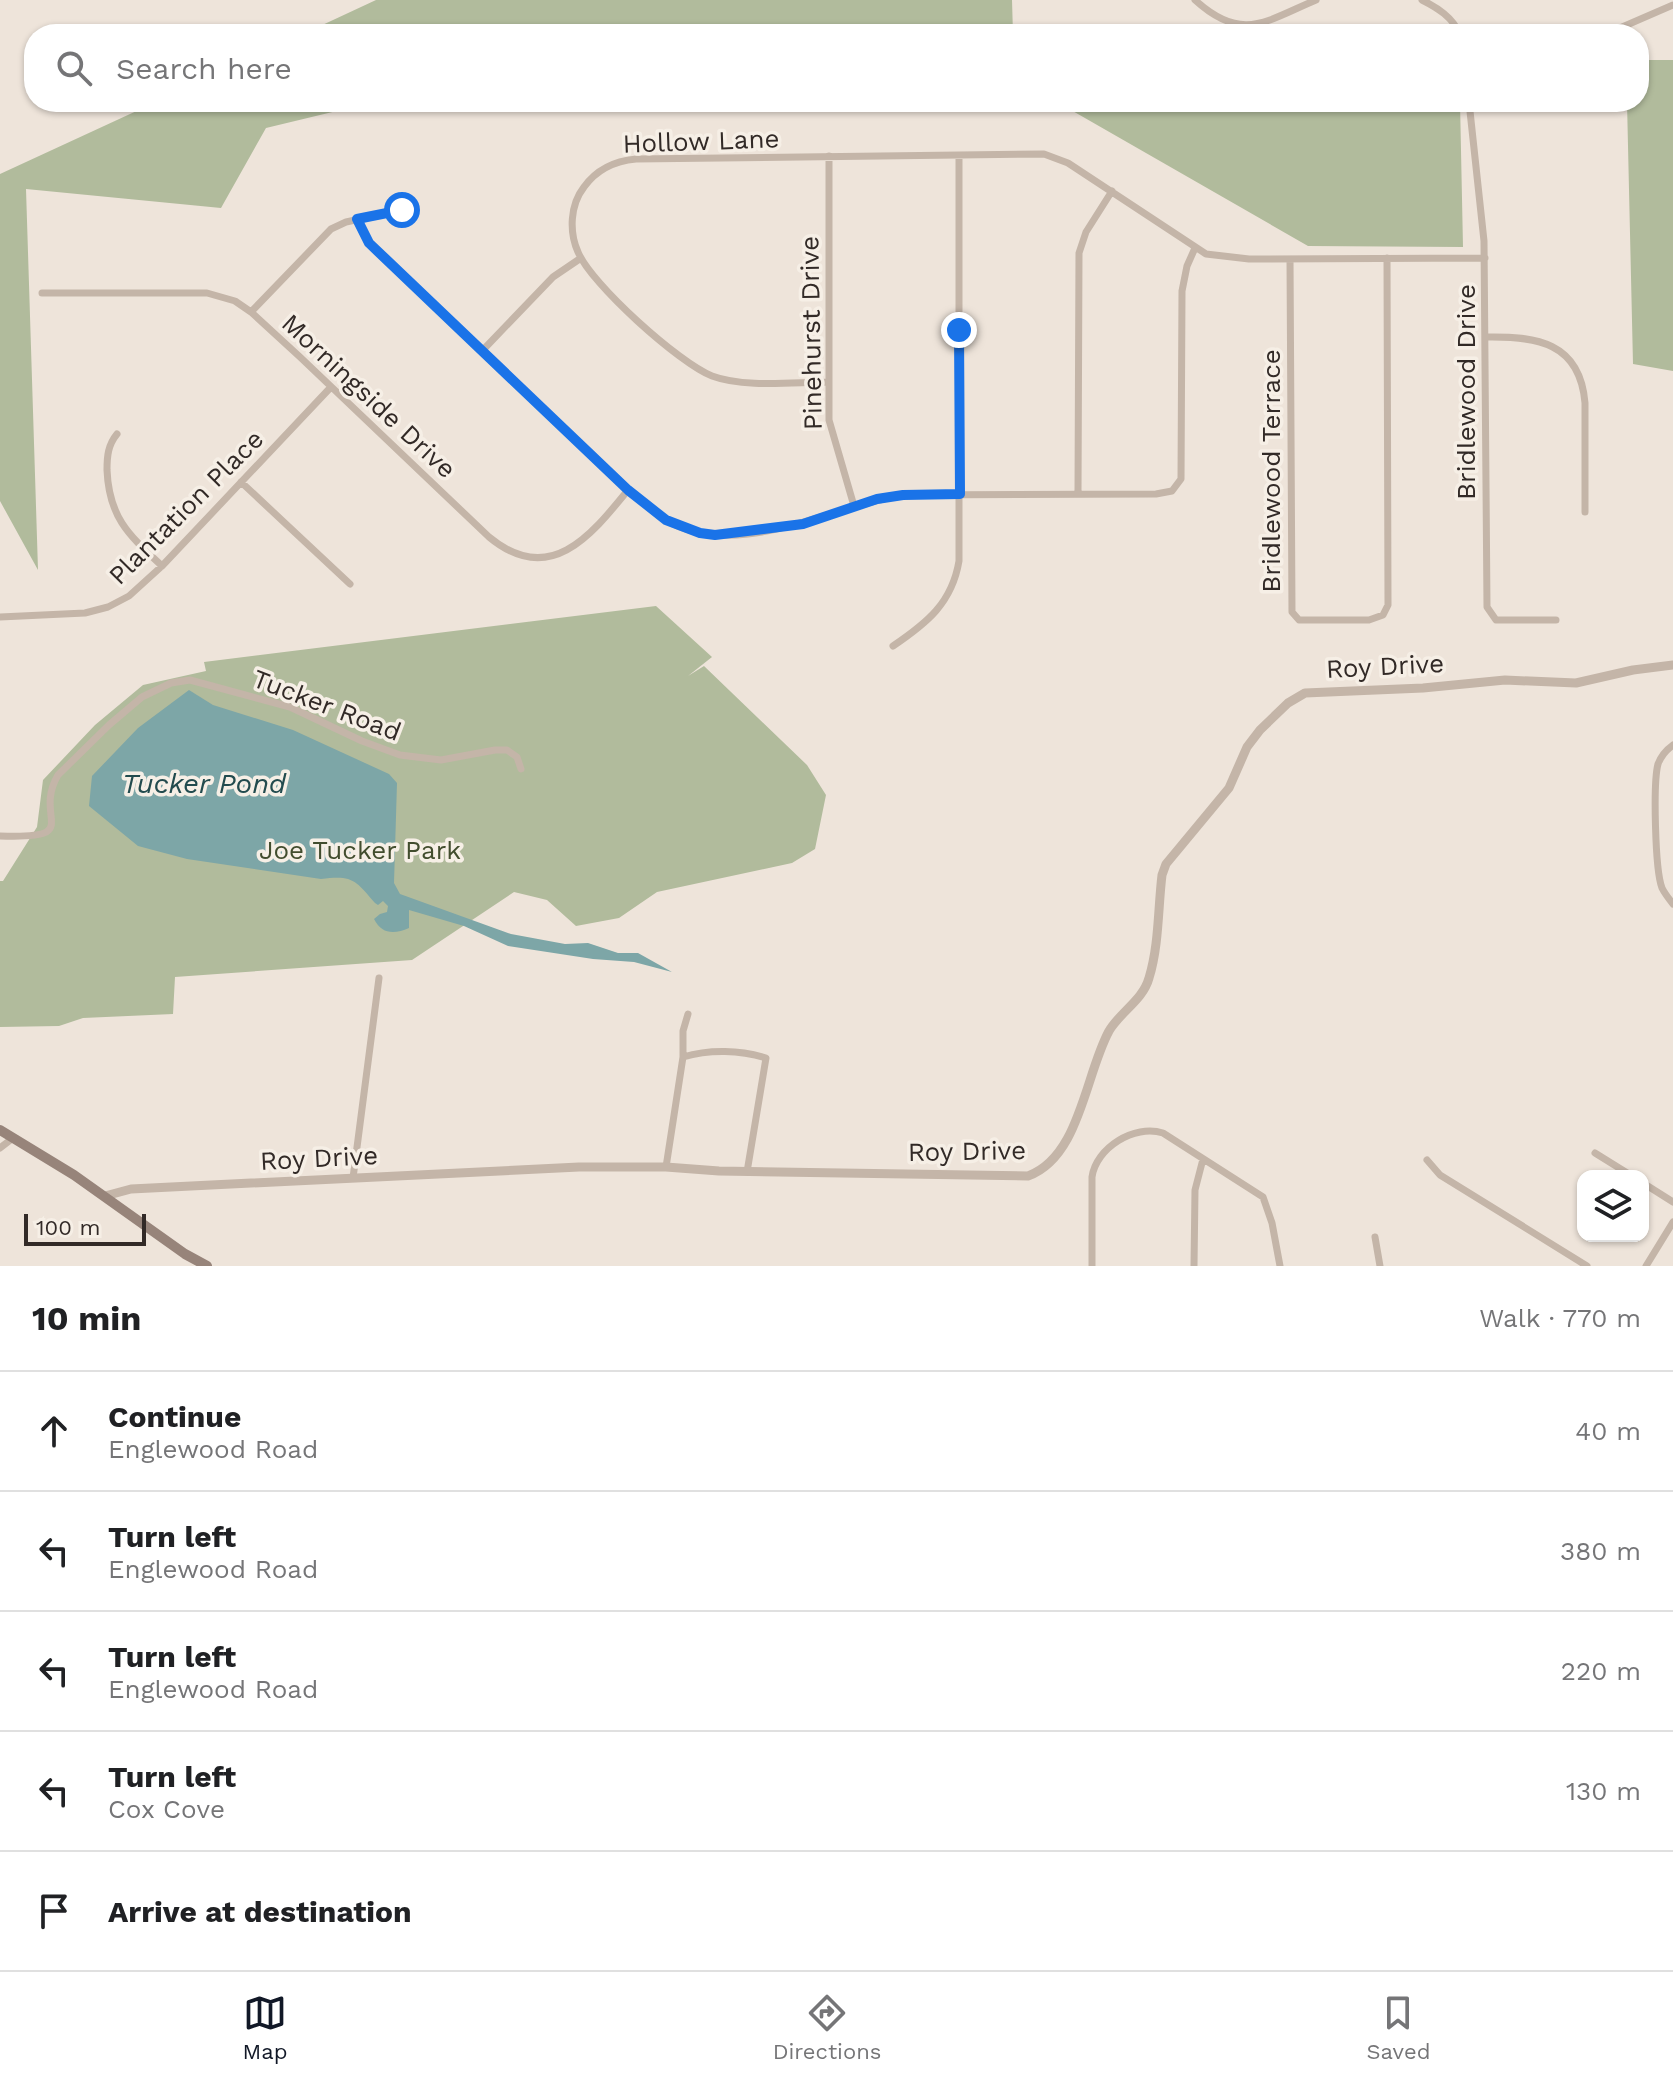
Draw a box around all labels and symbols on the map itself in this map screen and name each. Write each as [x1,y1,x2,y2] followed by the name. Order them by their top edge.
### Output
[622,123,780,159] street label: Hollow Lane
[384,192,420,228] route start
[794,236,828,430] street label: Pinehurst Drive
[1451,284,1481,500] street label: Bridlewood Drive
[276,308,462,484] street label: Morningside Drive
[941,312,977,348] route end
[1256,349,1286,593] street label: Bridlewood Terrace
[103,424,269,590] street label: Plantation Place
[1325,648,1445,684] street label: Roy Drive
[249,663,405,747] street label: Tucker Road
[122,767,287,800] water label: Tucker Pond
[259,835,461,865] park label: Joe Tucker Park
[908,1135,1026,1167] street label: Roy Drive
[259,1140,379,1176] street label: Roy Drive
[24,1210,146,1246] scale bar

